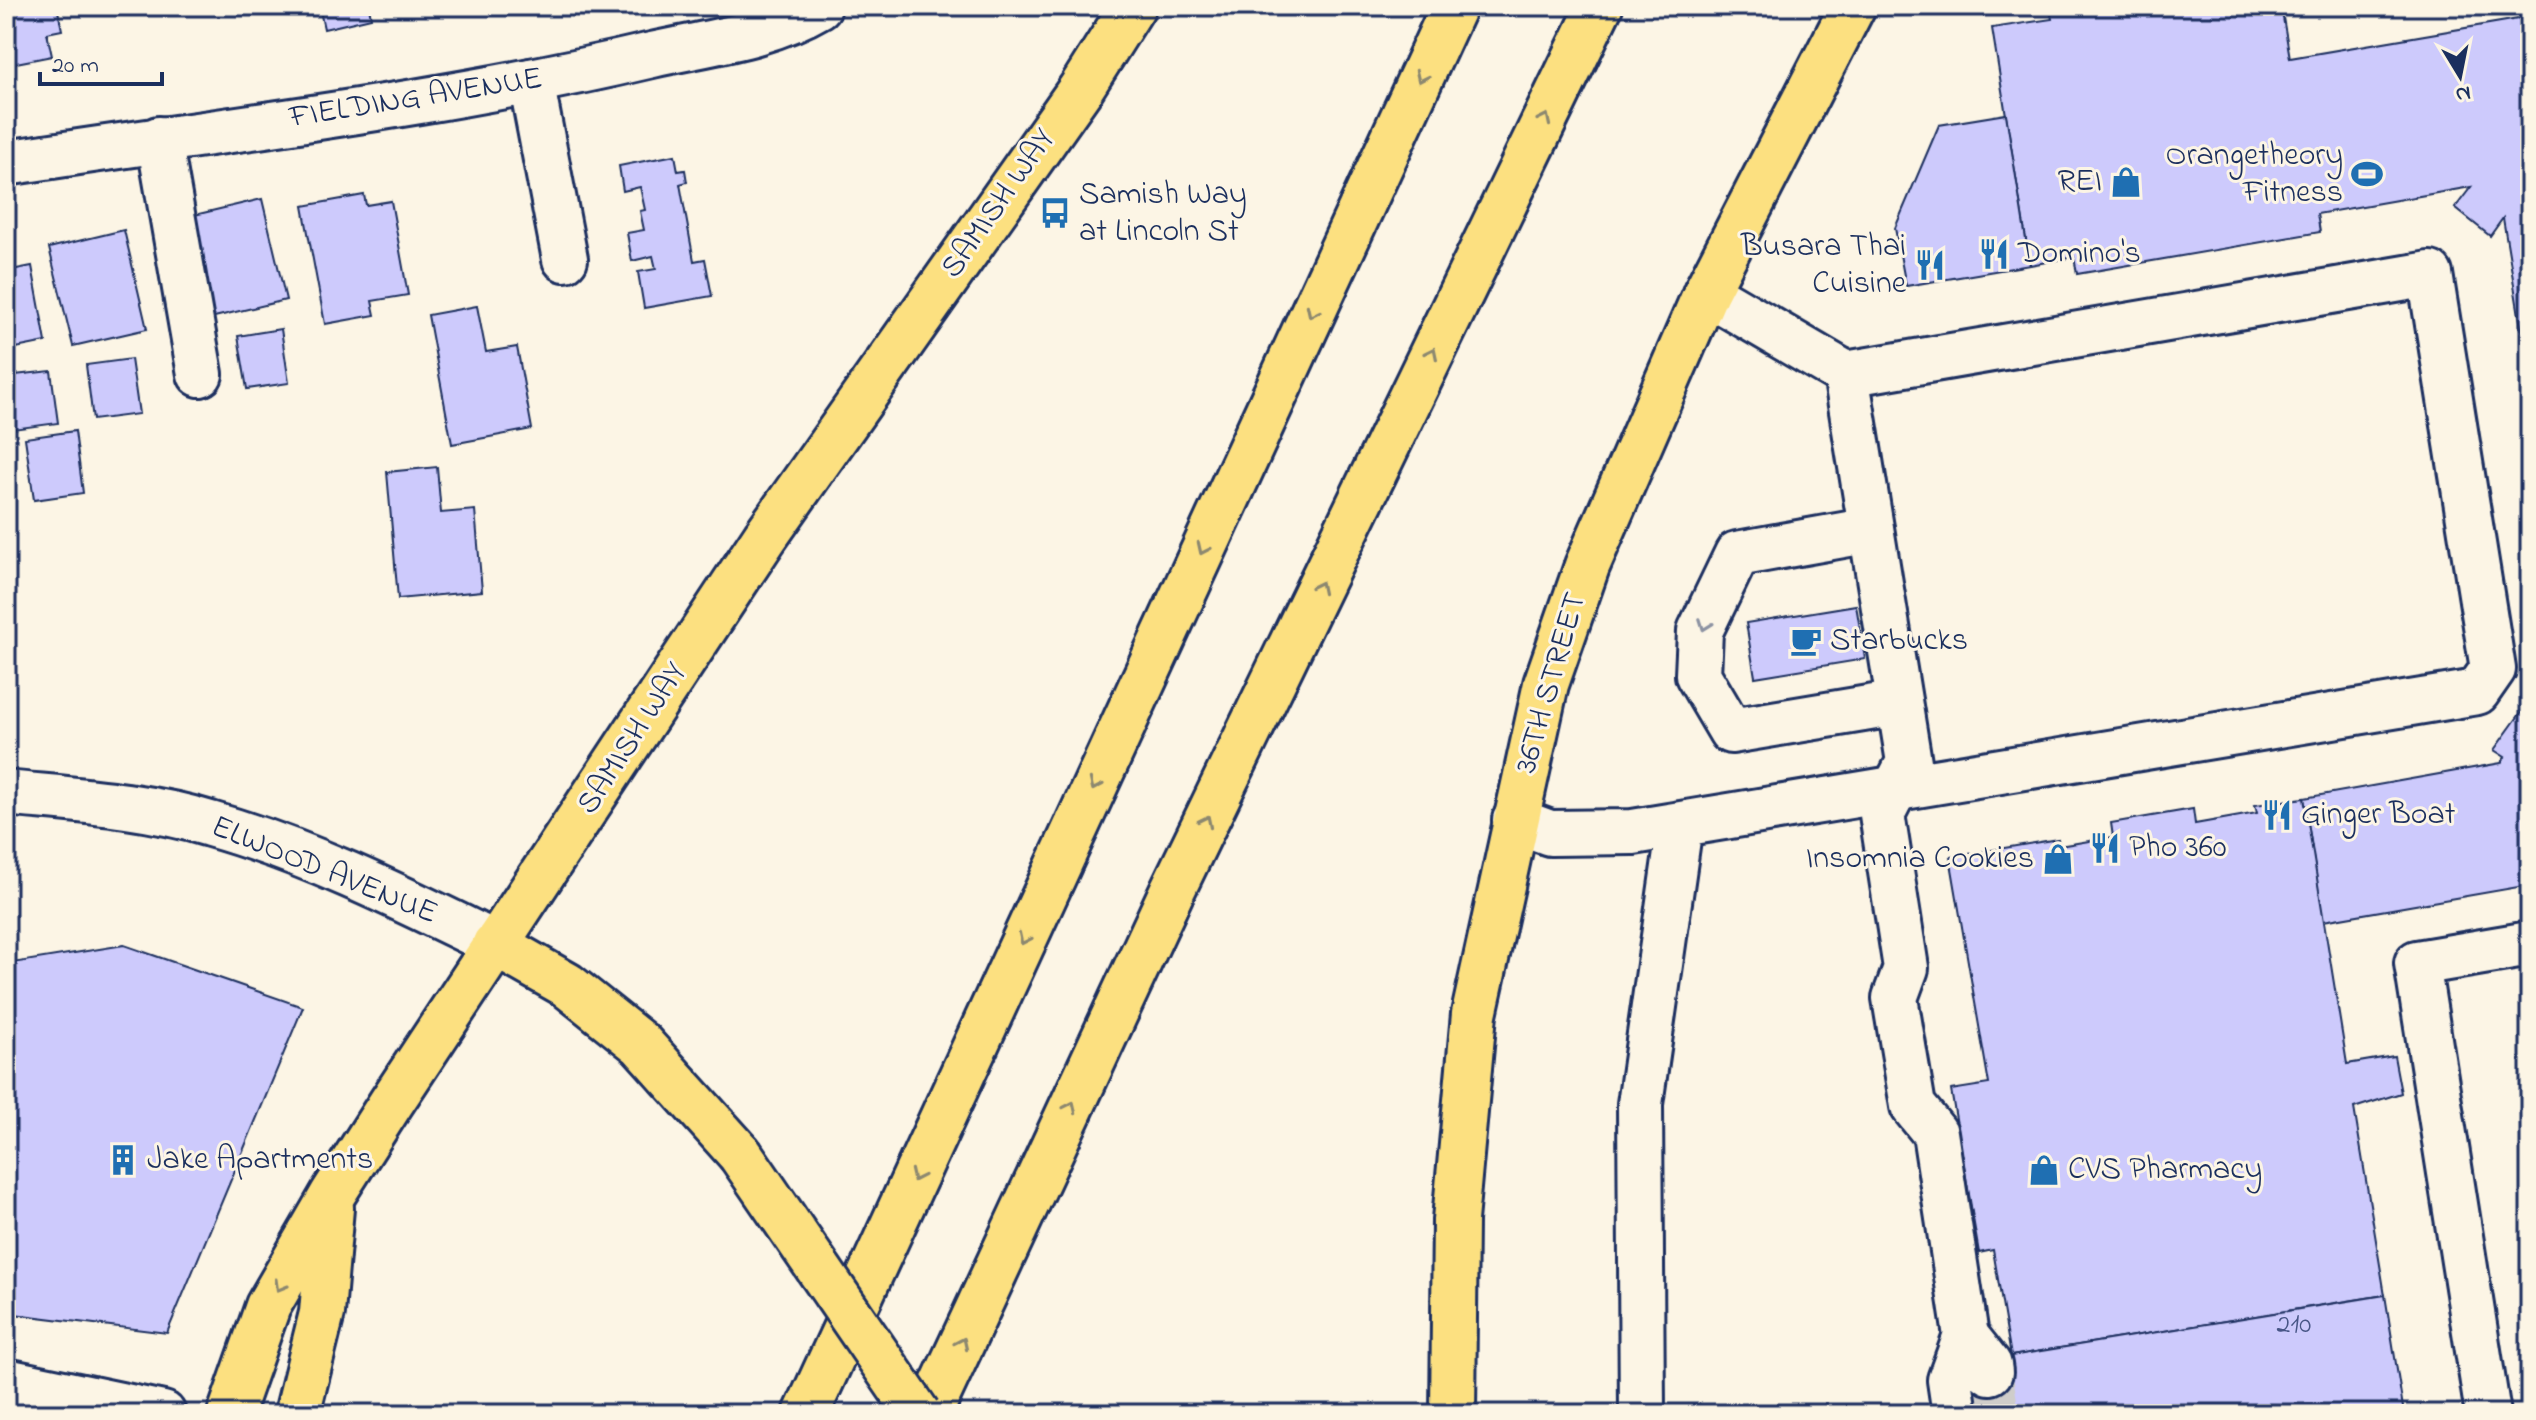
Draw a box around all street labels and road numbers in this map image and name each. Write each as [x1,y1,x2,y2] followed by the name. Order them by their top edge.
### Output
[285,56,546,142] street label: FIELDING AVENUE
[930,119,1068,289] street label: SAMISH WAY
[1504,587,1600,779] street label: 36TH STREET
[566,653,700,825] street label: SAMISH WAY
[204,804,444,938] street label: ELWOOD AVENUE

